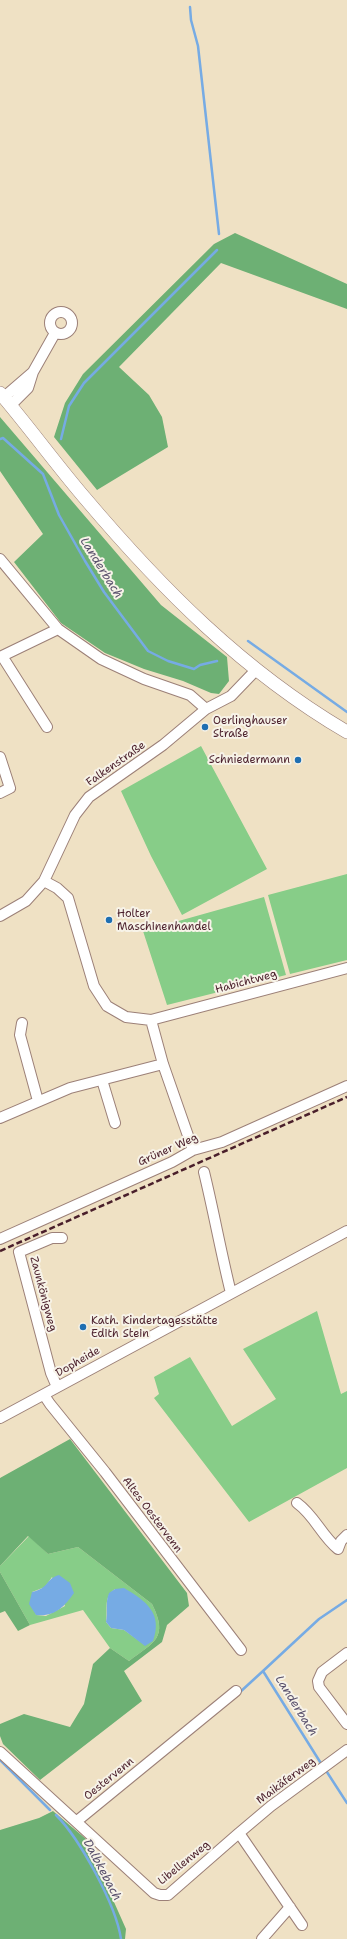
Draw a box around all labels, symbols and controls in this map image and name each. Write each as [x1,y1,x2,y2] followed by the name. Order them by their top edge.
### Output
[77,535,125,601] water label: Landerbach
[213,714,288,740] place label: Oerlinghauser Straße
[200,722,210,732] marker: Oerlinghauser Straße
[84,739,148,789] street label: Falkenstraße
[209,753,290,767] place label: Schniedermann
[293,755,303,765] marker: Schniedermann
[117,907,211,933] place label: Holter Maschinenhandel
[104,915,114,925] marker: Holter Maschinenhandel
[214,967,278,997] street label: Habichtweg
[136,1131,200,1169] street label: Grüner Weg
[27,1255,59,1333] street label: Zaunkönigweg
[91,1314,218,1340] place label: Kath. Kindertagesstätte Edith Stein
[78,1322,88,1332] marker: Kath. Kindertagesstätte Edith Stein
[54,1344,102,1380] street label: Dopheide
[119,1475,185,1555] street label: Altes Oestervenn
[272,1673,320,1739] water label: Landerbach
[81,1755,137,1803] street label: Oestervenn
[254,1755,318,1807] street label: Maikäferweg
[80,1837,124,1903] water label: Dalbkebach
[155,1838,213,1888] street label: Libellenweg

